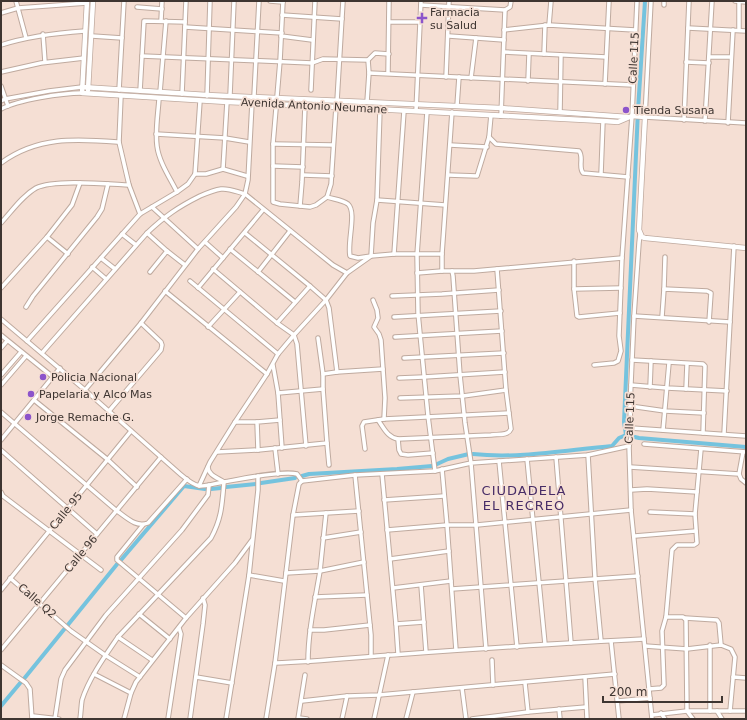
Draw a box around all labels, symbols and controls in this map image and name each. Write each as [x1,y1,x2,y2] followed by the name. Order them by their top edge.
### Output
[430,6,480,32] place label: Farmacia su Salud
[417,13,427,23] marker: Farmacia su Salud
[626,32,642,84] street label: Calle 115
[241,96,388,116] street label: Avenida Antonio Neumane
[633,104,715,117] place label: Tienda Susana
[621,105,631,115] marker: Tienda Susana
[51,371,137,384] place label: Policia Nacional
[38,372,48,382] marker: Policia Nacional
[39,388,152,401] place label: Papelaria y Alco Mas
[26,389,36,399] marker: Papelaria y Alco Mas
[623,392,637,444] street label: Calle 115
[35,411,134,424] place label: Jorge Remache G.
[23,412,33,422] marker: Jorge Remache G.
[482,483,566,513] district label: CIUDADELA EL RECREO
[47,490,85,532] street label: Calle 95
[62,533,100,575] street label: Calle 96
[15,581,59,621] street label: Calle Q2
[603,678,722,704] scale bar
[609,685,647,699] text: 200 m

